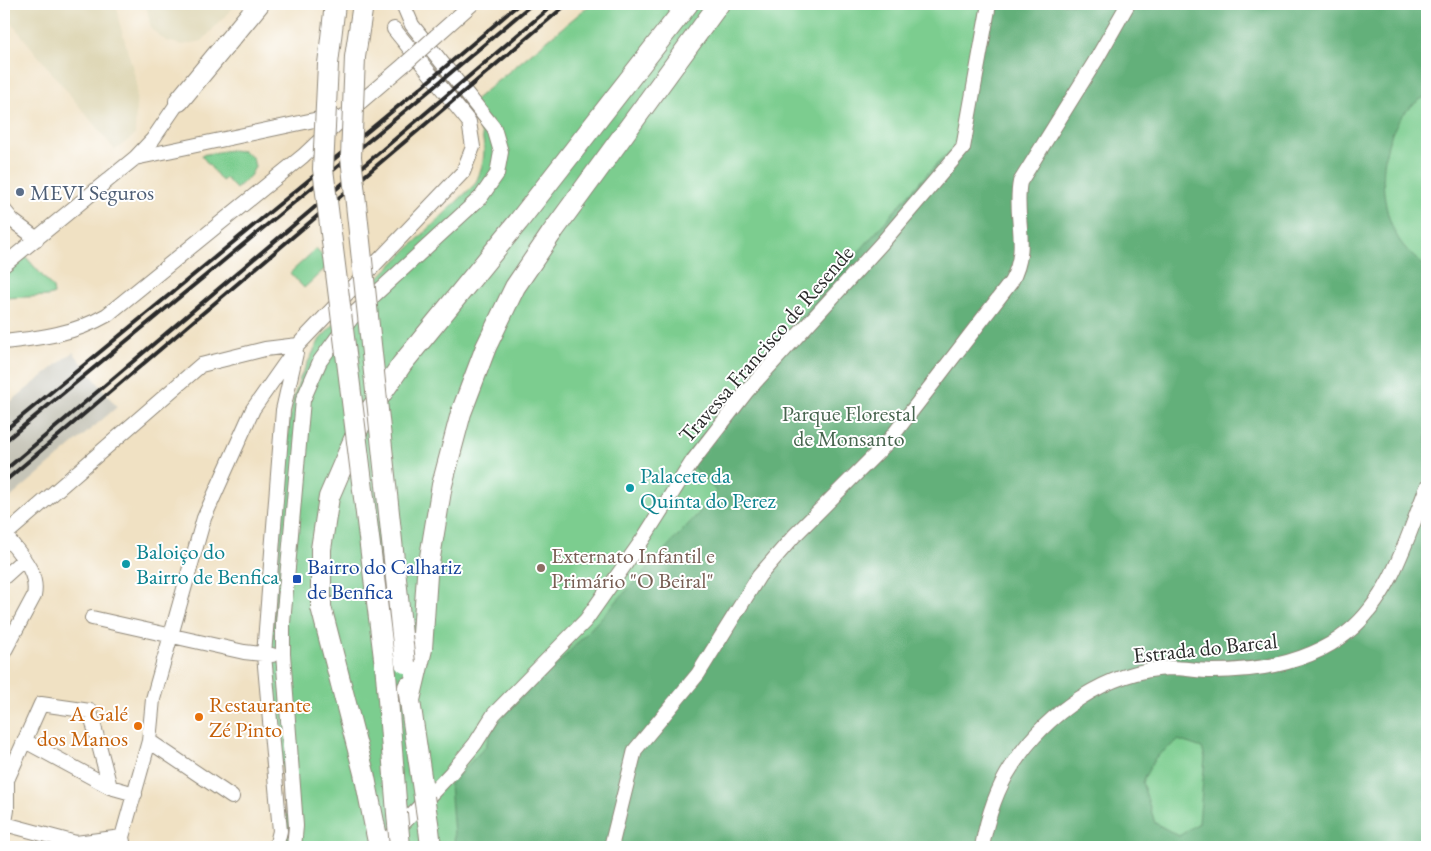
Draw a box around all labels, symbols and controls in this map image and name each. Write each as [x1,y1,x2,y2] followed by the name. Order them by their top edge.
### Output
[30,178,154,207] place label: MEVI Seguros
[14,186,26,198] marker: MEVI Seguros
[672,239,860,449] street label: Travessa Francisco de Resende
[782,399,916,453] park label: Parque Florestal de Monsanto
[640,461,776,515] place label: Palacete da Quinta do Perez
[624,482,636,494] marker: Palacete da Quinta do Perez
[136,537,279,591] place label: Baloiço do Bairro de Benfica
[551,541,715,595] place label: Externato Infantil e Primário "O Beiral"
[307,552,462,606] place label: Bairro do Calhariz de Benfica
[120,558,132,570] marker: Baloiço do Bairro de Benfica
[535,562,547,574] marker: Externato Infantil e Primário "O Beiral"
[291,573,303,585] marker: Bairro do Calhariz de Benfica
[1131,626,1279,670] street label: Estrada do Barcal
[209,690,311,744] place label: Restaurante Zé Pinto
[37,699,128,753] place label: A Galé dos Manos
[193,711,205,723] marker: Restaurante Zé Pinto
[132,720,144,732] marker: A Galé dos Manos

